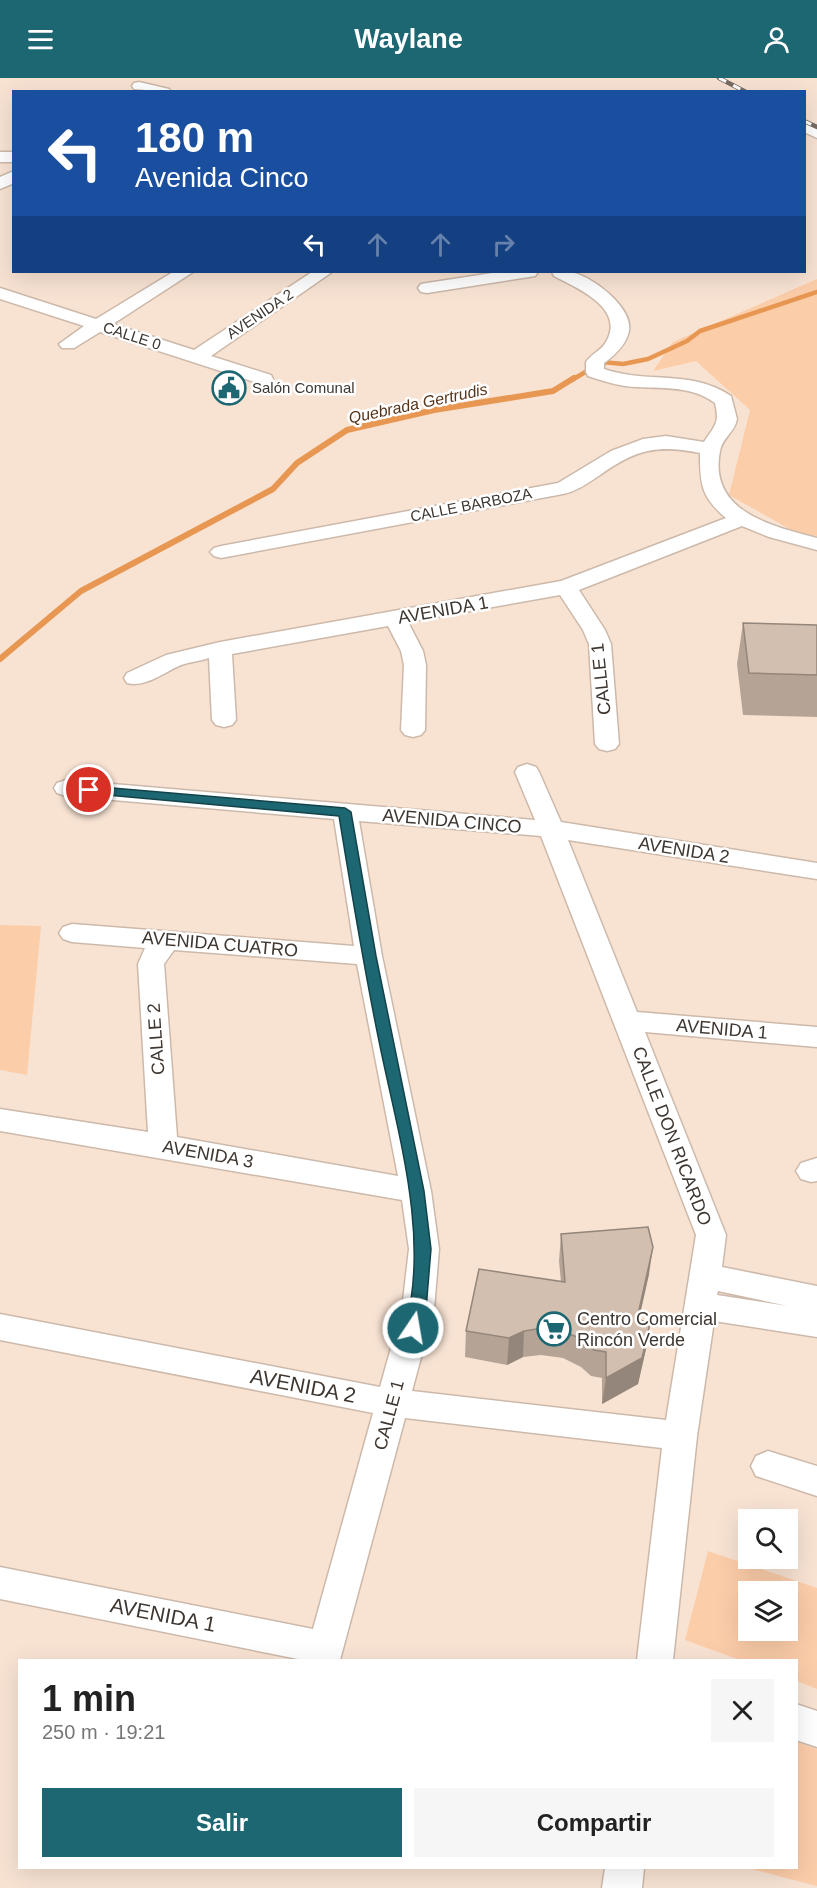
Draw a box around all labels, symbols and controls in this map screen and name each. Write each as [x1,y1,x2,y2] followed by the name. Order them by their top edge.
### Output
[24,23,57,56] icon: menu
[760,23,793,56] icon: person
[354,24,463,54] text: Waylane
[36,114,114,192] icon: left
[135,114,254,161] text: 180 m
[135,163,309,193] text: Avenida Cinco
[298,228,331,261] icon: left
[361,228,394,261] icon: ahead
[424,228,457,261] icon: ahead
[487,228,520,261] icon: right
[223,285,296,342] street label: AVENIDA 2
[101,318,163,353] street label: CALLE 0
[211,370,247,406] public building icon: Salón Comunal
[252,379,355,396] place label: Salón Comunal
[347,380,489,427] water label: Quebrada Gertrudis
[409,484,533,525] street label: CALLE BARBOZA
[396,592,490,628] street label: AVENIDA 1
[587,642,615,716] street label: CALLE 1
[63,764,114,815] pin
[72,773,105,806] icon: arrive
[382,805,522,837] street label: AVENIDA CINCO
[637,833,731,867] street label: AVENIDA 2
[141,927,299,961] street label: AVENIDA CUATRO
[144,1002,168,1076] street label: CALLE 2
[675,1015,769,1043] street label: AVENIDA 1
[629,1044,715,1228] street label: CALLE DON RICARDO
[161,1136,255,1172] street label: AVENIDA 3
[381,1296,445,1360] position arrow
[577,1309,717,1350] place label: Centro Comercial Rincón Verde
[536,1311,572,1347] supermarket icon: Centro Comercial Rincón Verde
[248,1364,358,1407] street label: AVENIDA 2
[370,1378,408,1452] street label: CALLE 1
[738,1509,798,1641] map controls
[738,1509,798,1569] button: search
[738,1581,798,1641] button: layers
[108,1593,218,1636] street label: AVENIDA 1
[42,1678,136,1719] text: 1 min
[711,1679,774,1742] button: close
[42,1721,165,1743] text: 250 m · 19:21
[42,1788,402,1857] button: Salir
[414,1788,774,1857] button: Compartir

